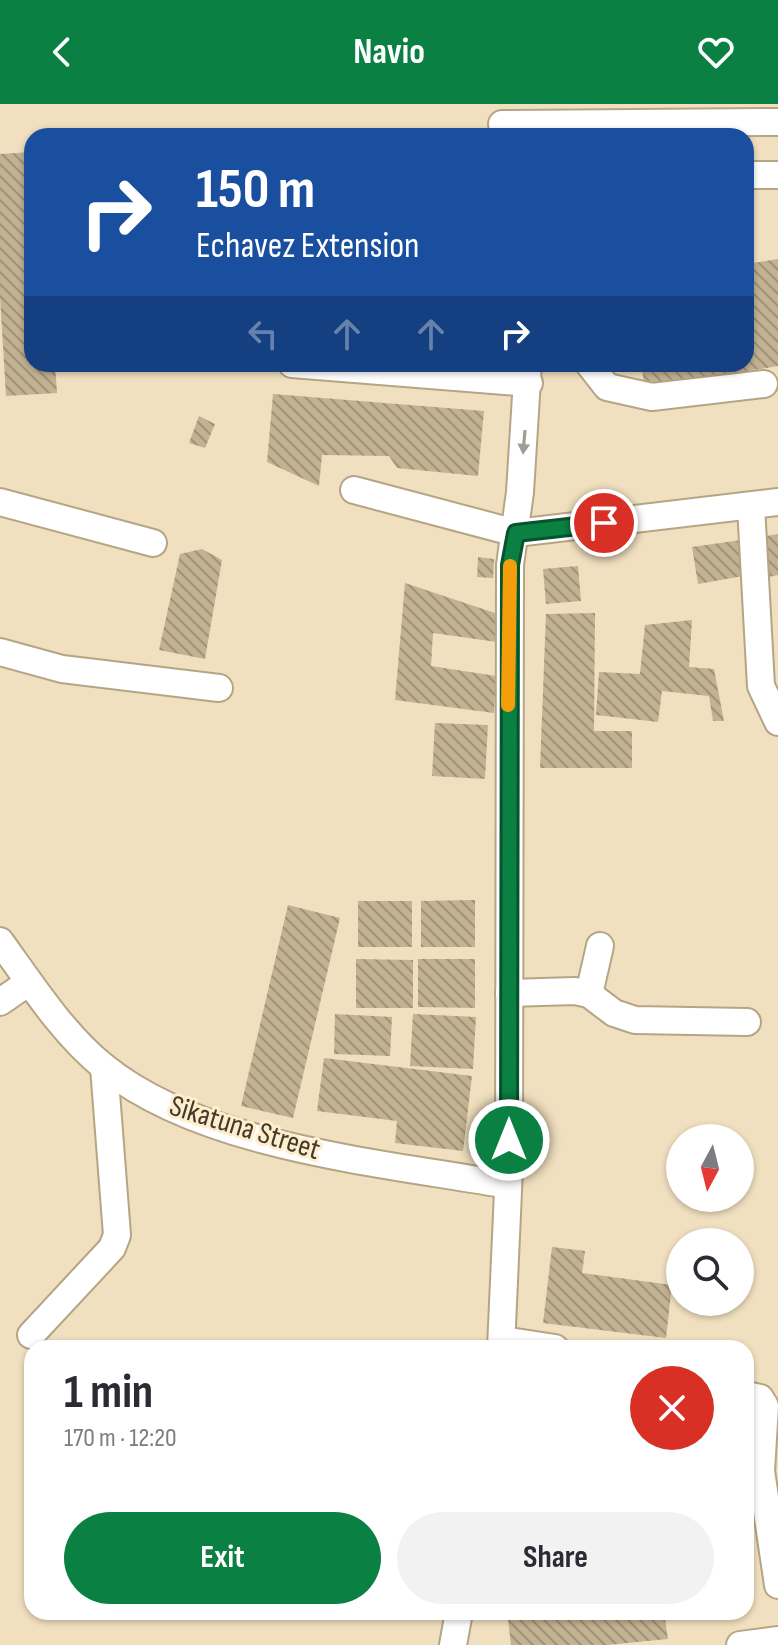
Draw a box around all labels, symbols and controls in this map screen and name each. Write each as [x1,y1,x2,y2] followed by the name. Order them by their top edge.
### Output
[40,30,84,74] icon: back
[694,30,738,74] icon: heart
[353,31,425,74] text: Navio
[196,157,315,224] text: 150 m
[64,160,168,264] icon: right
[196,225,420,268] text: Echavez Extension
[241,312,285,356] icon: left
[325,312,369,356] icon: ahead
[409,312,453,356] icon: ahead
[493,312,537,356] icon: right
[517,430,530,455] one-way arrow
[570,489,638,557] pin
[582,501,626,545] icon: arrive
[165,1088,324,1168] street label: Sikatuna Street
[467,1098,551,1182] position arrow
[666,1124,754,1212] north arrow
[666,1124,754,1316] map controls
[666,1228,754,1316] button: search
[64,1364,153,1421] text: 1 min
[630,1366,714,1450] button: close
[64,1423,177,1454] text: 170 m · 12:20
[64,1512,381,1604] button: Exit
[397,1512,714,1604] button: Share

